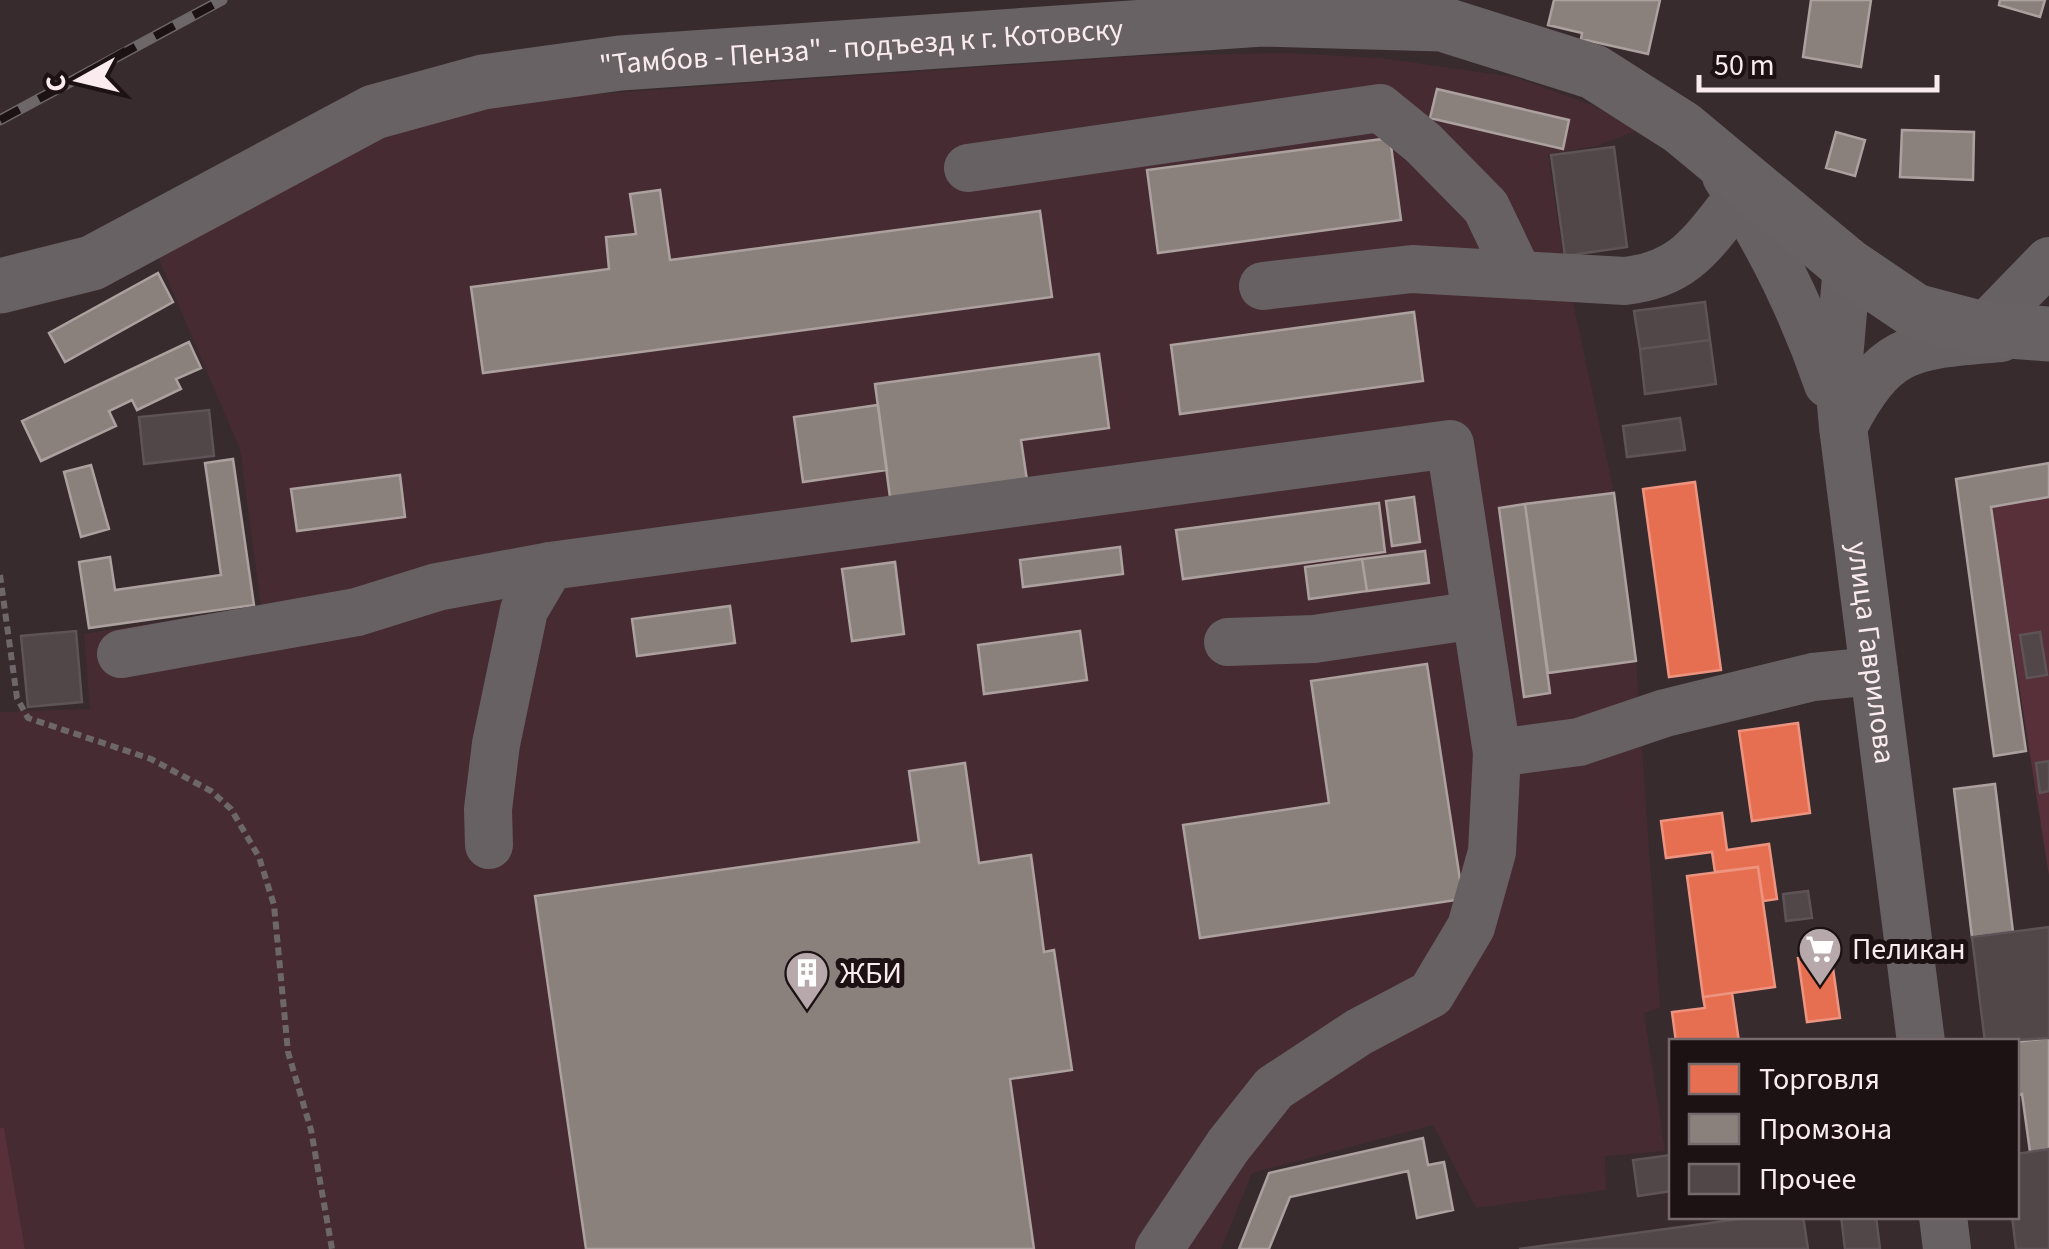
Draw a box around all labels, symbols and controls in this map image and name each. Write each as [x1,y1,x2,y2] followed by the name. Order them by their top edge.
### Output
[597,7,1125,87] street label: "Тамбов - Пенза" - подъезд к г. Котовску
[30,30,130,130] north arrow
[1699,30,1936,92] scale bar
[1714,44,1775,87] text: 50 m
[35,72,77,94] text: С
[1836,539,1907,766] street label: улица Гаврилова
[1797,926,1843,987] supermarket icon: Пеликан
[1852,928,1966,971] place label: Пеликан
[784,950,830,1011] building icon: ЖБИ
[840,952,902,995] place label: ЖБИ
[1669,1039,2019,1219] legend
[1759,1058,1880,1101] text: Торговля
[1759,1108,1892,1151] text: Промзона
[1759,1158,1856,1201] text: Прочее

